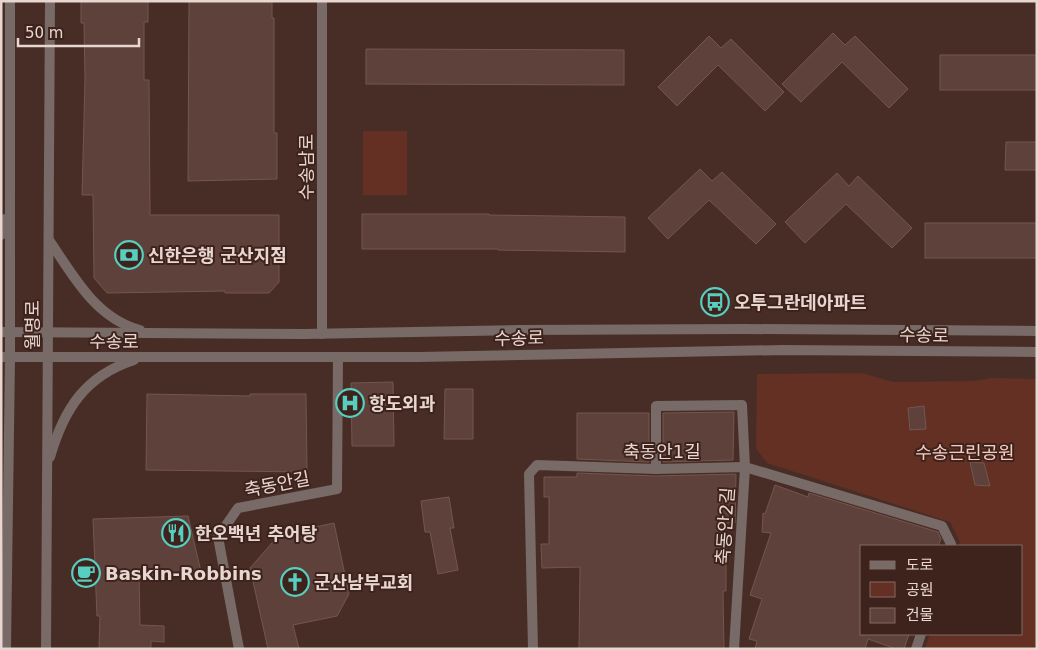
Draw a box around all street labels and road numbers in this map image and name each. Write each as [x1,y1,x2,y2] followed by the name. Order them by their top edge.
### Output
[296,134,317,200] street label: 수송남로
[22,300,43,350] street label: 월명로
[899,324,949,346] street label: 수송로
[494,327,544,349] street label: 수송로
[89,331,139,352] street label: 수송로
[623,441,701,462] street label: 축동안1길
[242,467,312,501] street label: 축동안길
[712,487,738,565] street label: 축동안2길

